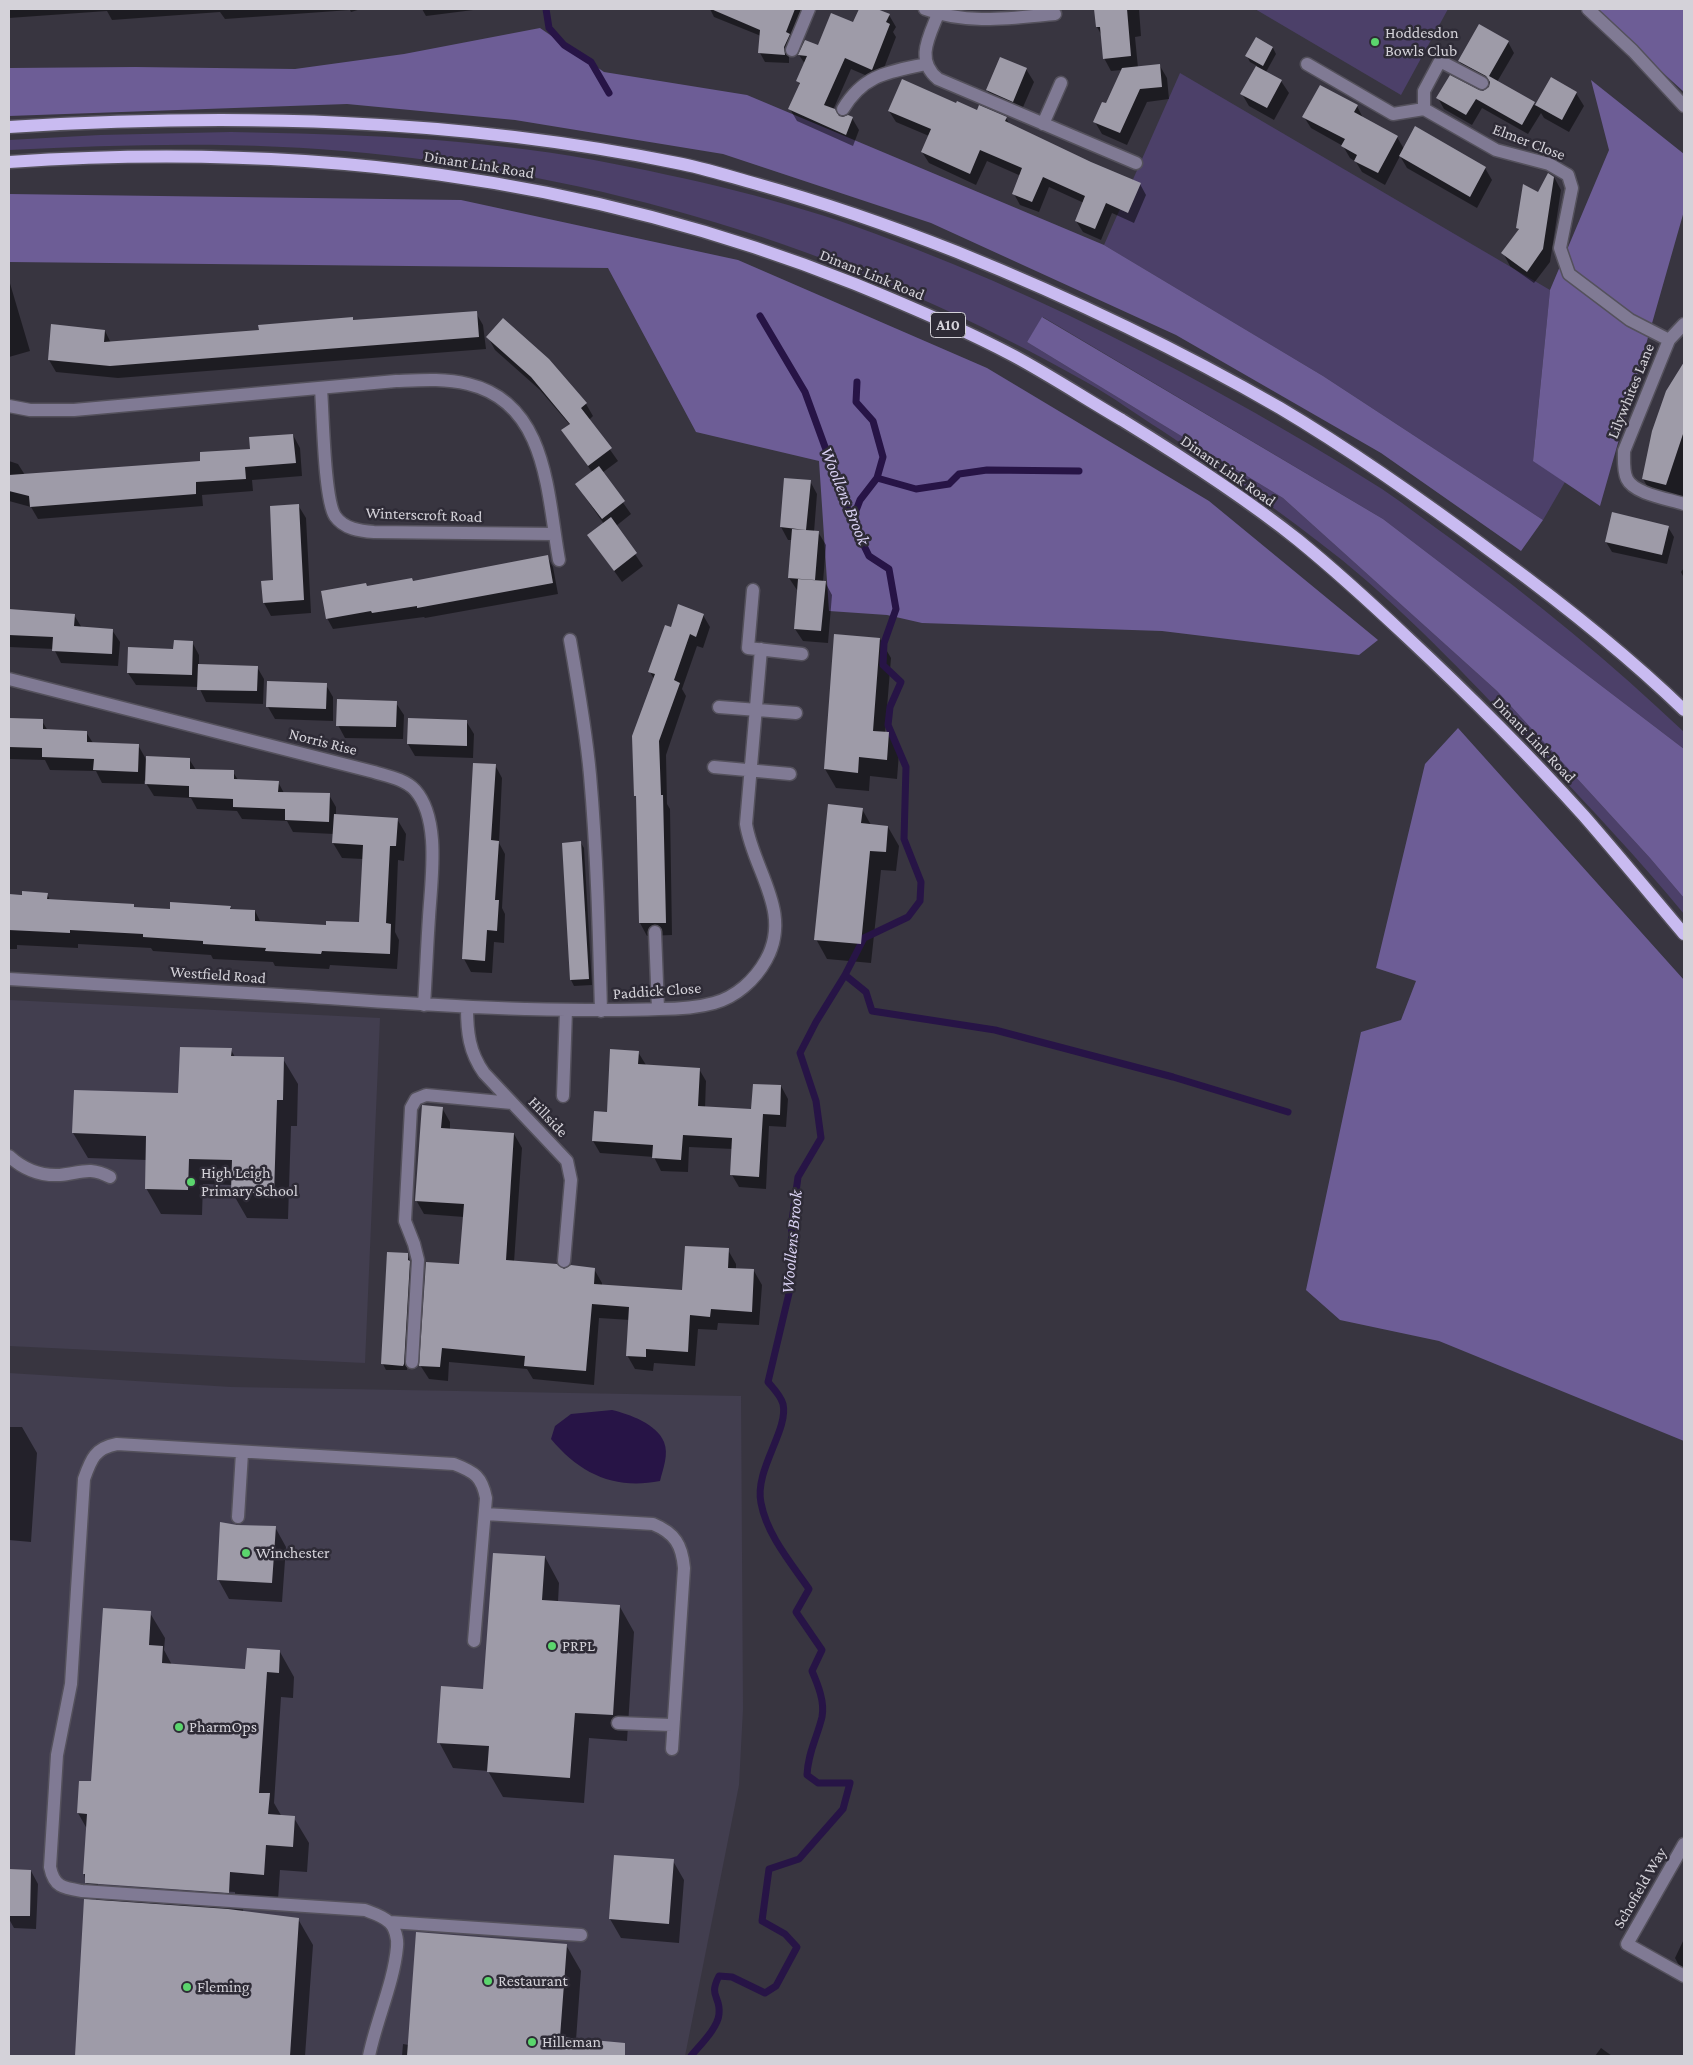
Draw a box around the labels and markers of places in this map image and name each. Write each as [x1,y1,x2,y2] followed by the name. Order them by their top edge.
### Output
[1385,23,1459,61] place label: Hoddesdon Bowls Club
[1369,36,1381,48] marker: Hoddesdon Bowls Club
[201,1163,298,1201] place label: High Leigh Primary School
[185,1176,197,1188] marker: High Leigh Primary School
[256,1543,330,1563] place label: Winchester
[240,1547,252,1559] marker: Winchester
[562,1636,595,1656] place label: PRPL
[546,1640,558,1652] marker: PRPL
[189,1717,257,1737] place label: PharmOps
[173,1721,185,1733] marker: PharmOps
[498,1971,568,1991] place label: Restaurant
[482,1975,494,1987] marker: Restaurant
[197,1977,250,1997] place label: Fleming
[181,1981,193,1993] marker: Fleming
[542,2032,601,2052] place label: Hilleman
[526,2036,538,2048] marker: Hilleman

